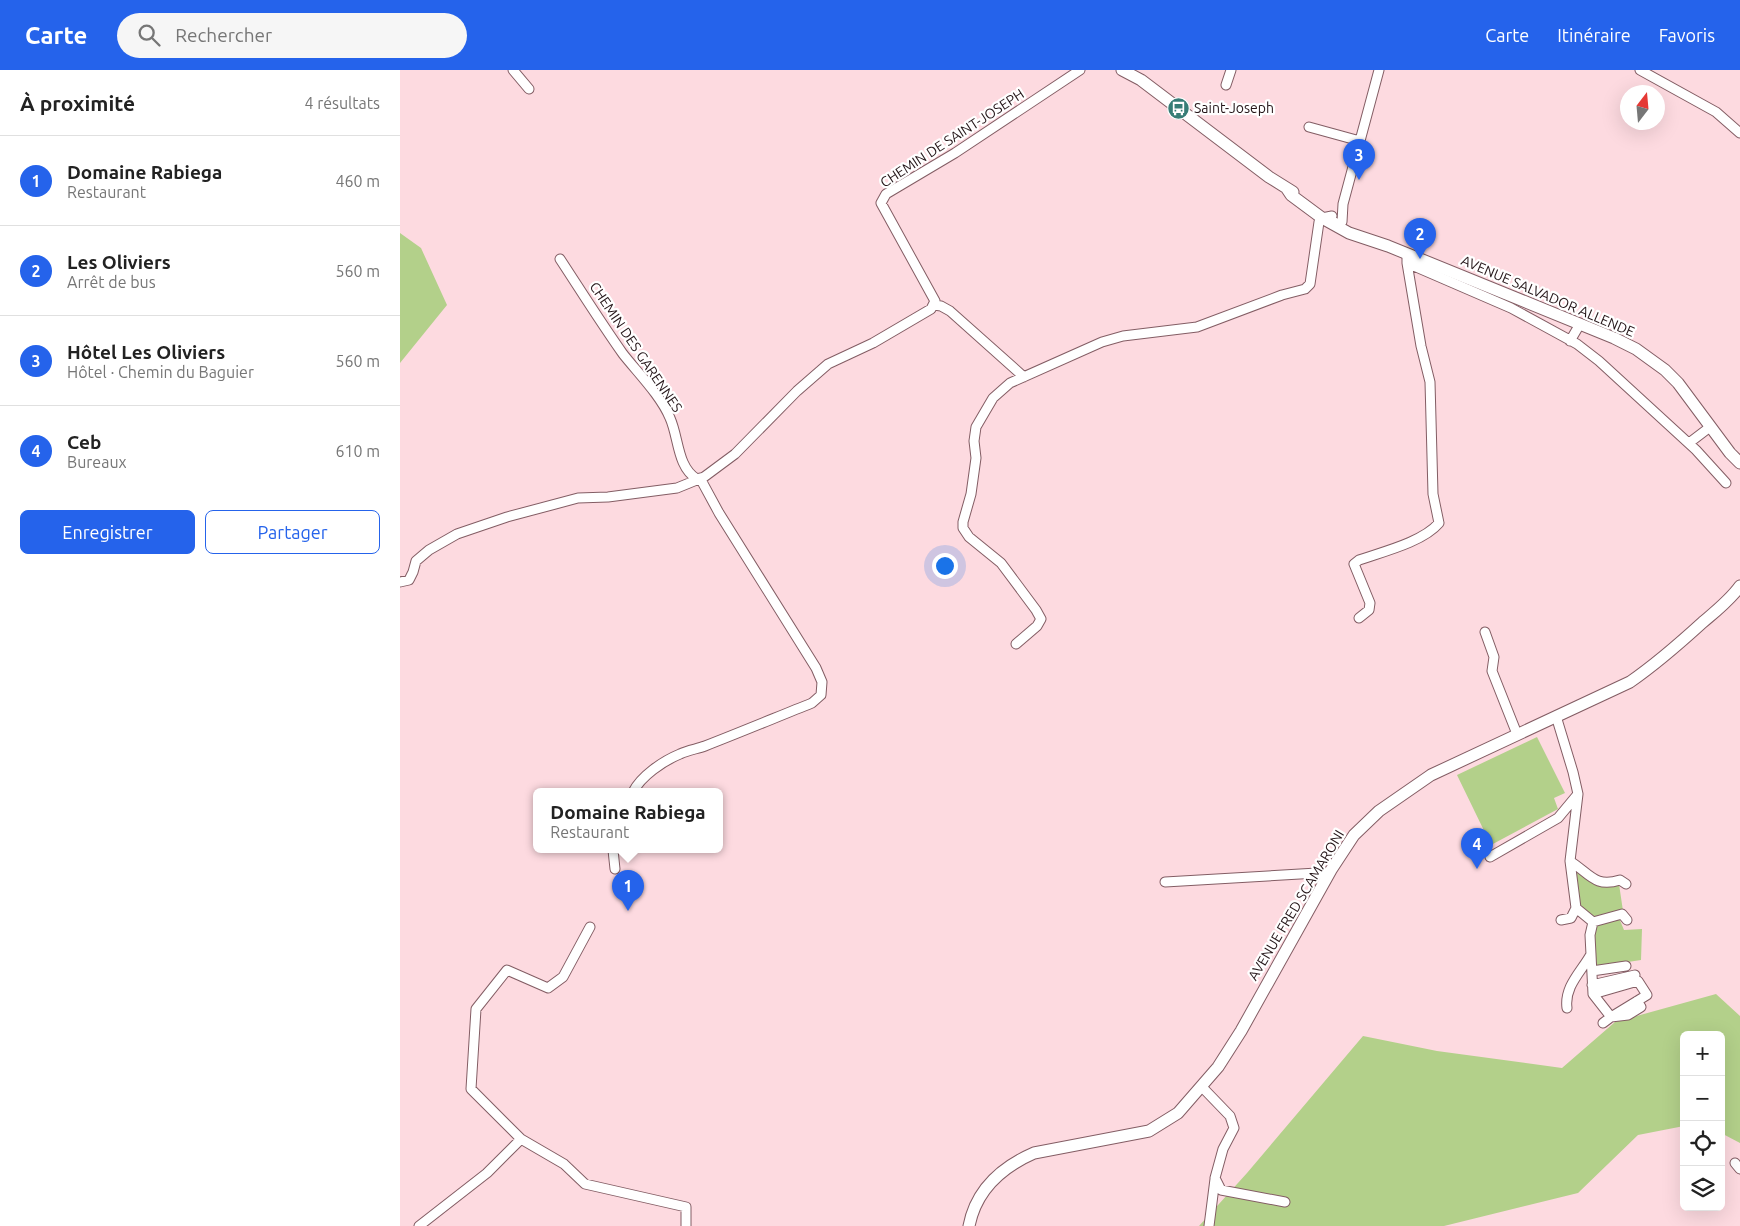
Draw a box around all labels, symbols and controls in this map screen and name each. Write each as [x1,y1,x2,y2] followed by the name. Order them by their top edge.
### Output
[117,13,467,58] search box
[135,21,163,49] icon: search
[25,22,87,49] text: Carte
[175,24,272,46] text: Rechercher
[1485,25,1529,45] text: Carte
[1557,25,1631,45] text: Itinéraire
[1659,25,1715,45] text: Favoris
[877,85,1027,191] street label: CHEMIN DE SAINT-JOSEPH
[1620,85,1665,130] north arrow
[20,91,135,115] text: À proximité
[304,94,380,112] text: 4 résultats
[1166,96,1190,120] bus stop icon: Saint-Joseph
[1194,100,1274,116] place label: Saint-Joseph
[1343,139,1375,180] pin: 3
[67,161,222,183] text: Domaine Rabiega
[31,172,41,190] text: 1
[335,172,380,190] text: 460 m
[67,183,146,201] text: Restaurant
[1404,218,1436,259] pin: 2
[67,251,171,273] text: Les Oliviers
[1459,252,1637,340] street label: AVENUE SALVADOR ALLENDE
[31,262,41,280] text: 2
[335,262,380,280] text: 560 m
[67,273,156,291] text: Arrêt de bus
[586,279,686,415] street label: CHEMIN DES GARENNES
[67,341,225,363] text: Hôtel Les Oliviers
[31,352,41,370] text: 3
[335,352,380,370] text: 560 m
[67,363,254,381] text: Hôtel · Chemin du Baguier
[67,431,101,453] text: Ceb
[31,442,41,460] text: 4
[335,442,380,460] text: 610 m
[67,453,127,471] text: Bureaux
[20,510,195,554] button: Enregistrer
[205,510,380,554] button: Partager
[932,553,958,579] your location
[533,788,723,853] popup
[550,801,706,823] text: Domaine Rabiega
[550,823,629,841] text: Restaurant
[1245,827,1347,983] street label: AVENUE FRED SCAMARONI
[1461,828,1493,869] pin: 4
[612,870,644,911] pin: 1
[1680,1031,1725,1211] map controls
[1680,1031,1725,1076] button: +
[1680,1076,1725,1121] button: −
[1680,1121,1725,1166] button: locate
[1680,1166,1725,1211] button: layers

